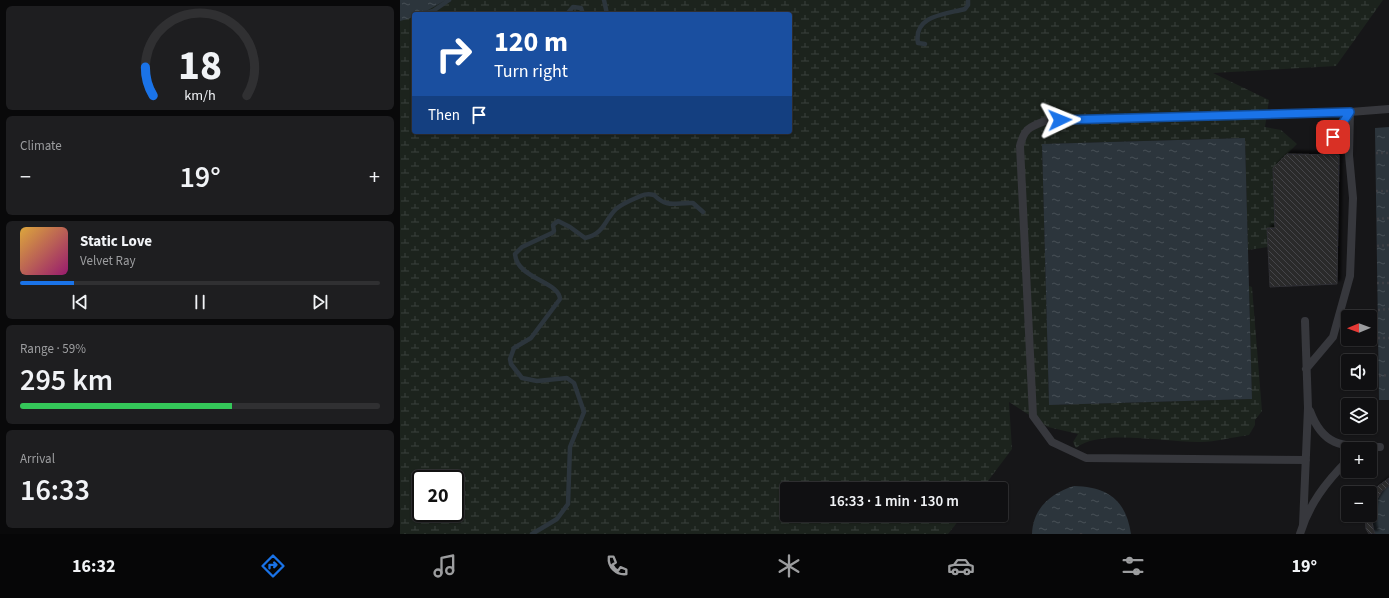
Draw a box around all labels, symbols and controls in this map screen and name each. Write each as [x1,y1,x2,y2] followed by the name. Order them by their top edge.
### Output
[494,22,568,62] text: 120 m
[428,28,480,80] icon: right
[178,36,222,96] text: 18
[494,59,568,84] text: Turn right
[184,85,216,106] text: km/h
[1039,99,1081,141] position arrow
[468,104,490,126] icon: arrive
[428,105,460,126] text: Then
[1316,120,1350,154] pin
[1322,126,1344,148] icon: arrive
[20,137,62,155] text: Climate
[179,156,221,199] text: 19°
[20,161,31,193] text: −
[369,161,380,193] text: +
[80,231,152,252] text: Static Love
[80,252,136,270] text: Velvet Ray
[69,291,91,313] icon: previous
[189,291,211,313] icon: pause
[309,291,331,313] icon: next
[1341,310,1377,346] north arrow
[1341,310,1377,522] map controls
[20,340,86,358] text: Range · 59%
[1341,354,1377,390] button: sound
[20,359,113,402] text: 295 km
[1341,398,1377,434] button: layers
[1341,442,1377,478] button: +
[20,450,55,468] text: Arrival
[20,469,90,512] text: 16:33
[412,470,464,522] speed limit sign: 20
[1341,486,1377,522] button: −
[829,491,959,512] text: 16:33 · 1 min · 130 m
[259,552,287,580] icon: directions
[431,552,459,580] icon: music
[603,552,631,580] icon: phone
[775,552,803,580] icon: climate
[947,552,975,580] icon: car
[1119,552,1147,580] icon: filters
[72,554,115,579] text: 16:32
[1291,554,1317,579] text: 19°

